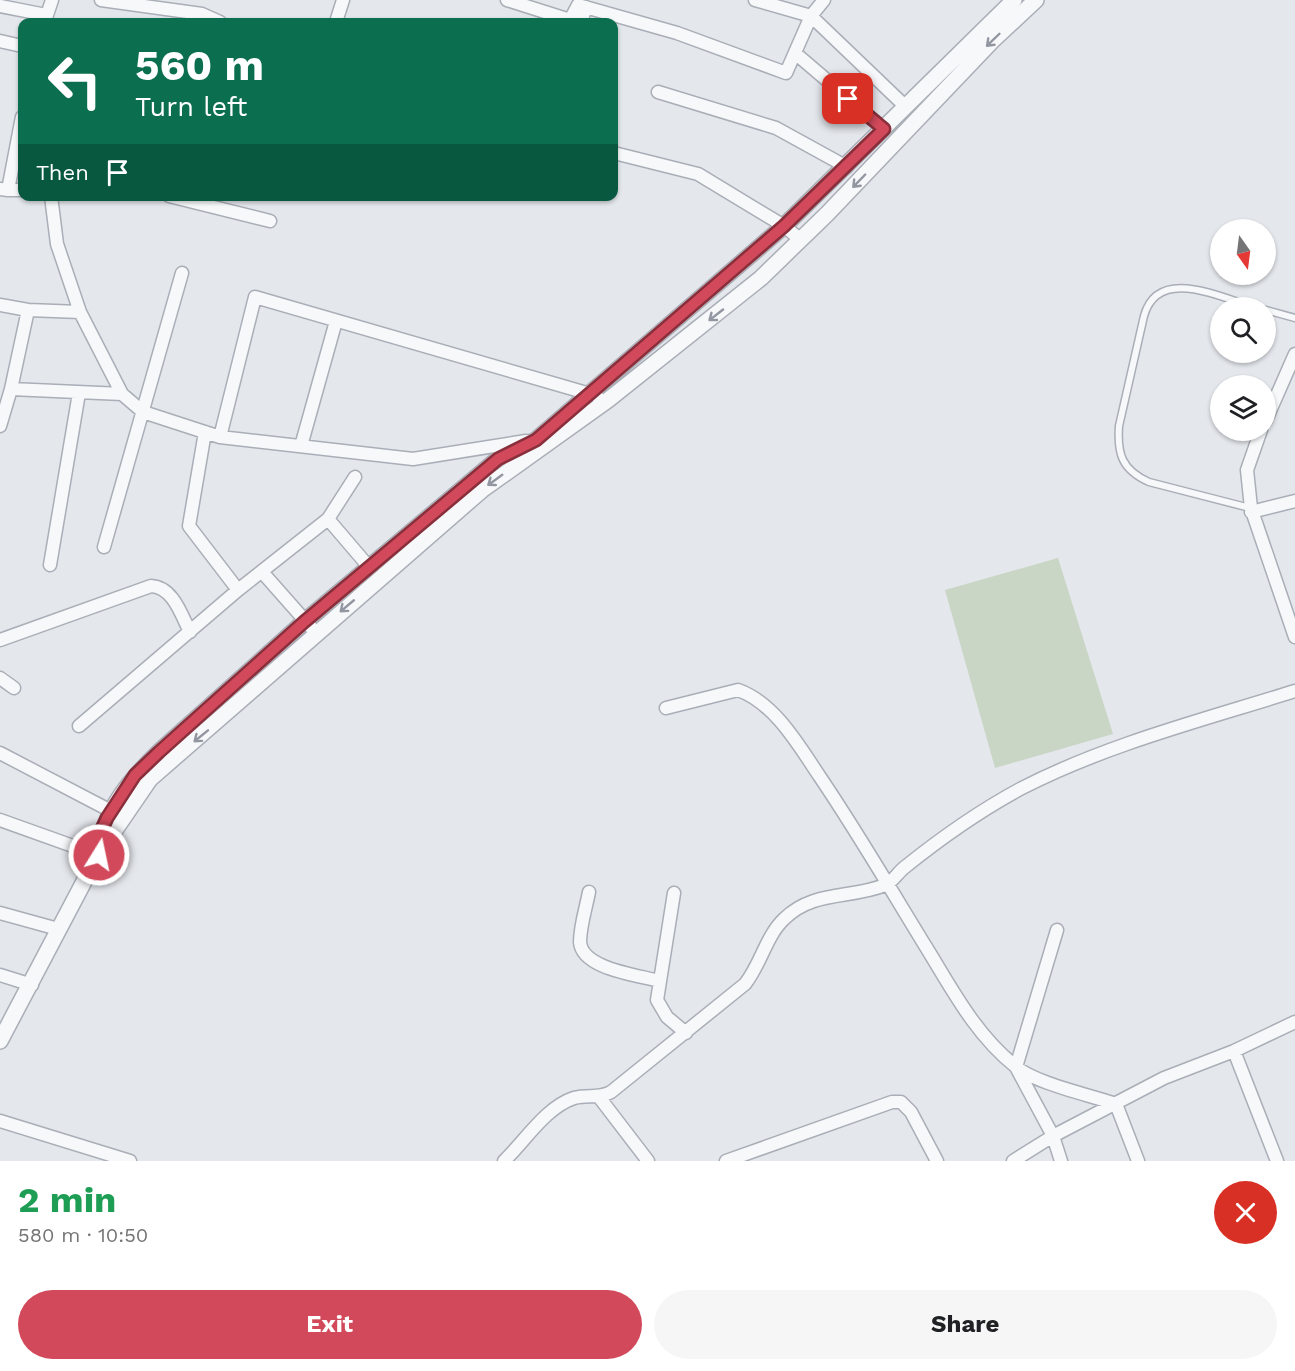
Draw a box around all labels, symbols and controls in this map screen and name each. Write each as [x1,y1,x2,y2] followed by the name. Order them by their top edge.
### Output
[986,33,1001,48] one-way arrow
[135,41,264,90] text: 560 m
[36,42,114,120] icon: left
[822,73,873,124] pin
[831,82,864,115] icon: arrive
[135,91,247,123] text: Turn left
[101,156,134,189] icon: arrive
[36,160,89,185] text: Then
[851,174,866,189] one-way arrow
[1210,219,1276,285] north arrow
[1210,219,1276,441] map controls
[1210,297,1276,363] button: search
[709,308,725,321] one-way arrow
[1210,375,1276,441] button: layers
[488,474,504,486] one-way arrow
[339,600,355,613] one-way arrow
[193,729,209,742] one-way arrow
[67,823,131,887] position arrow
[18,1179,116,1221] text: 2 min
[1214,1181,1277,1244] button: close
[18,1223,148,1247] text: 580 m · 10:50
[18,1290,642,1359] button: Exit
[654,1290,1277,1359] button: Share

